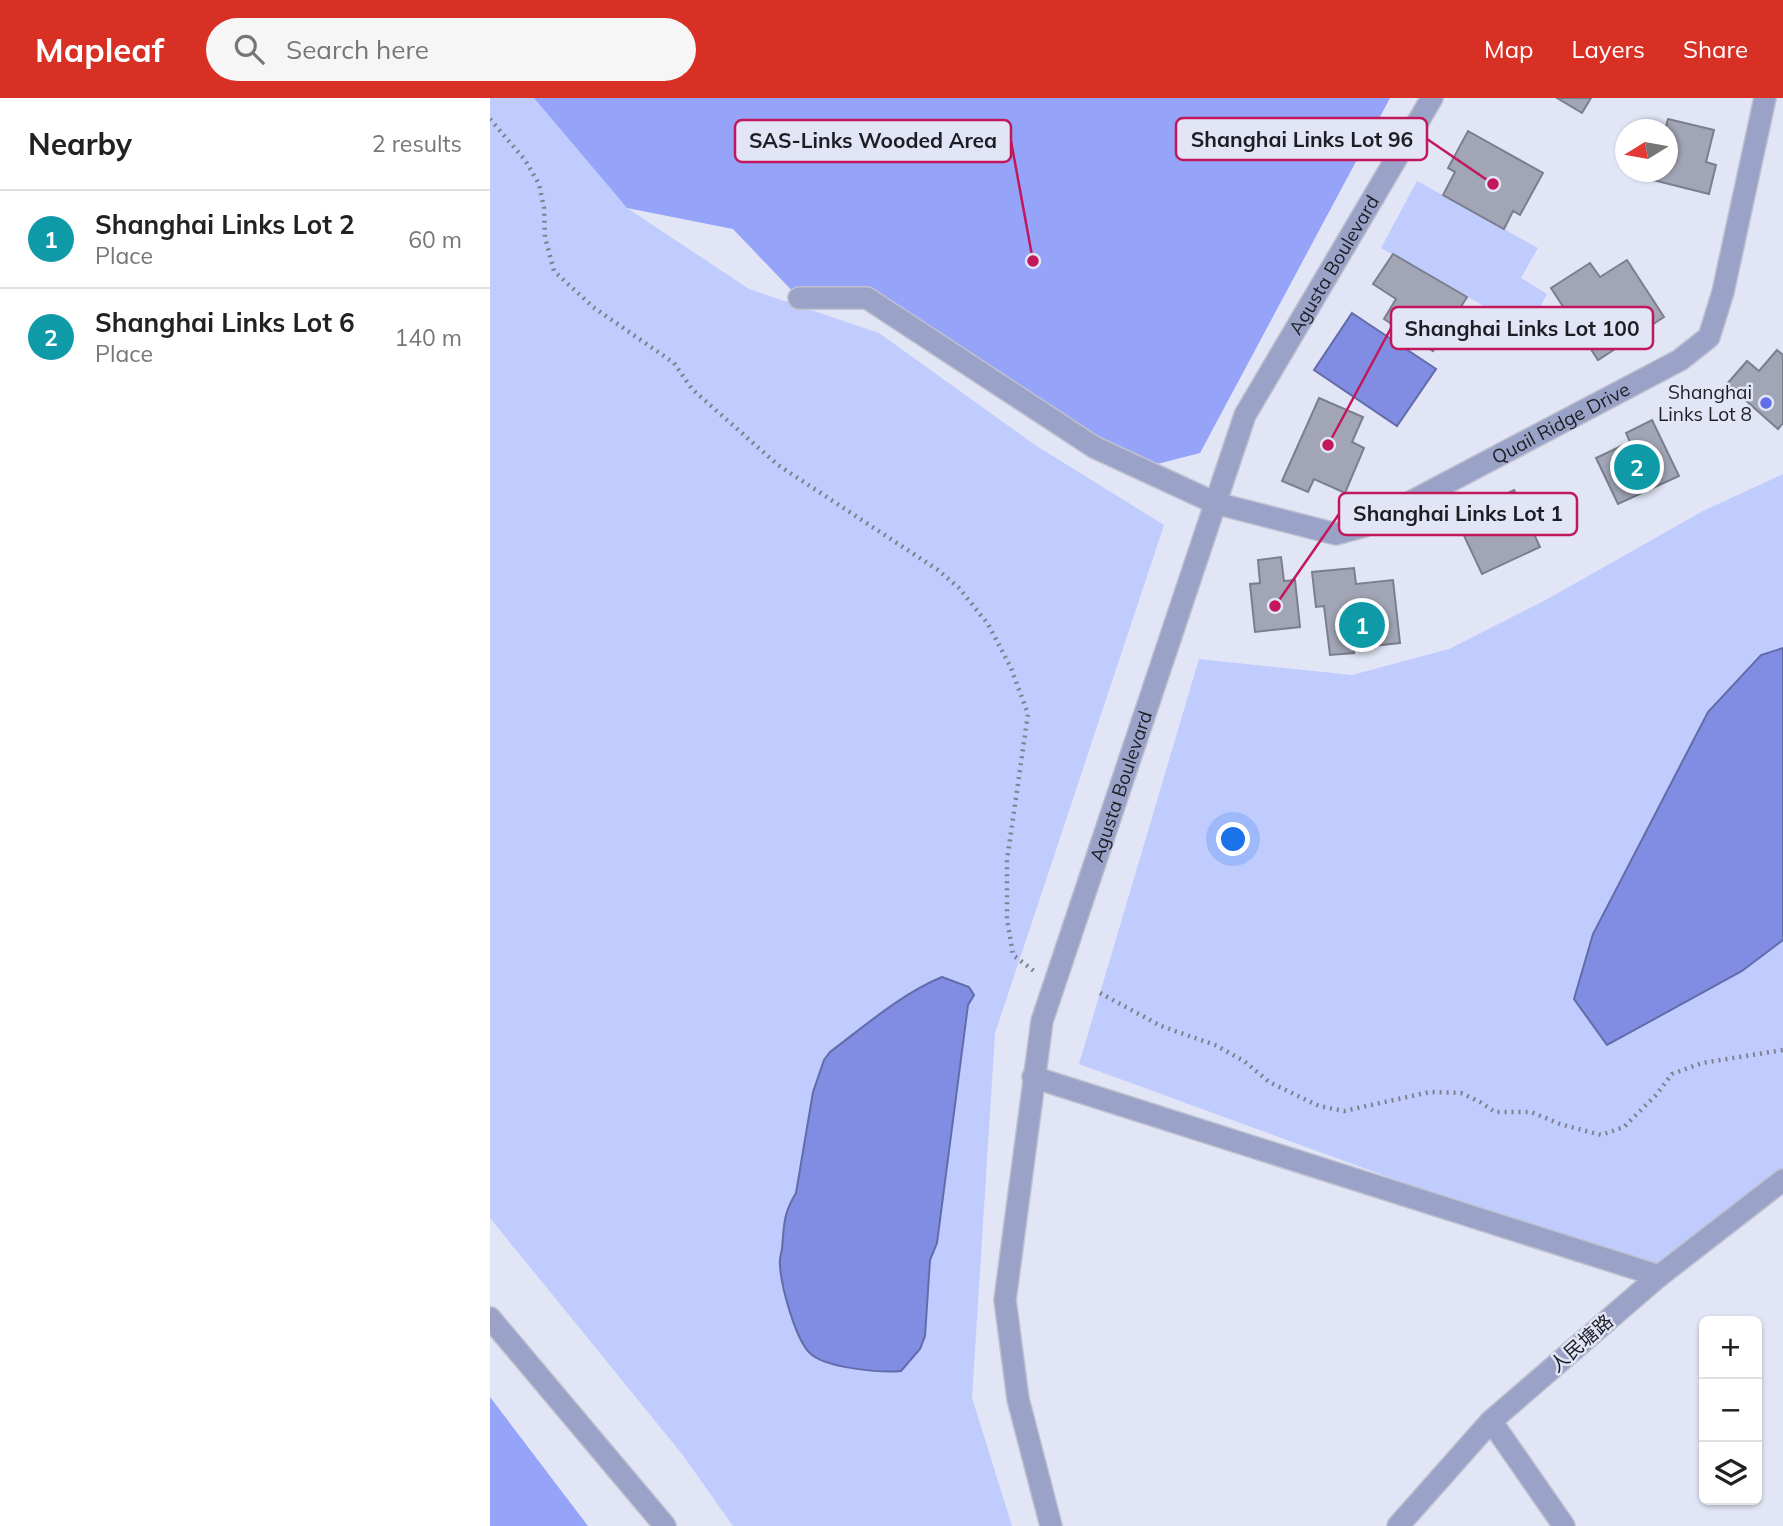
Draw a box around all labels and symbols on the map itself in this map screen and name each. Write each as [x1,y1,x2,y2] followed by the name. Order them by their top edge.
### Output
[1176,118,1427,160] callout: Shanghai Links Lot 96
[1615,119,1678,182] north arrow
[735,120,1011,162] callout: SAS-Links Wooded Area
[1191,126,1413,152] text: Shanghai Links Lot 96
[749,127,997,153] text: SAS-Links Wooded Area
[1283,191,1384,339] street label: Agusta Boulevard
[1391,307,1653,349] callout: Shanghai Links Lot 100
[1405,315,1639,341] text: Shanghai Links Lot 100
[1487,377,1634,469] street label: Quail Ridge Drive
[1658,380,1752,426] place label: Shanghai Links Lot 8
[1758,395,1774,411] marker: Shanghai Links Lot 8
[1614,441,1660,493] pin: 2
[1339,493,1577,535] callout: Shanghai Links Lot 1
[1353,500,1563,526] text: Shanghai Links Lot 1
[1339,599,1385,651] pin: 1
[1084,708,1157,865] street label: Agusta Boulevard
[1216,822,1250,856] your location
[1544,1309,1618,1377] street label: 人民塘路

